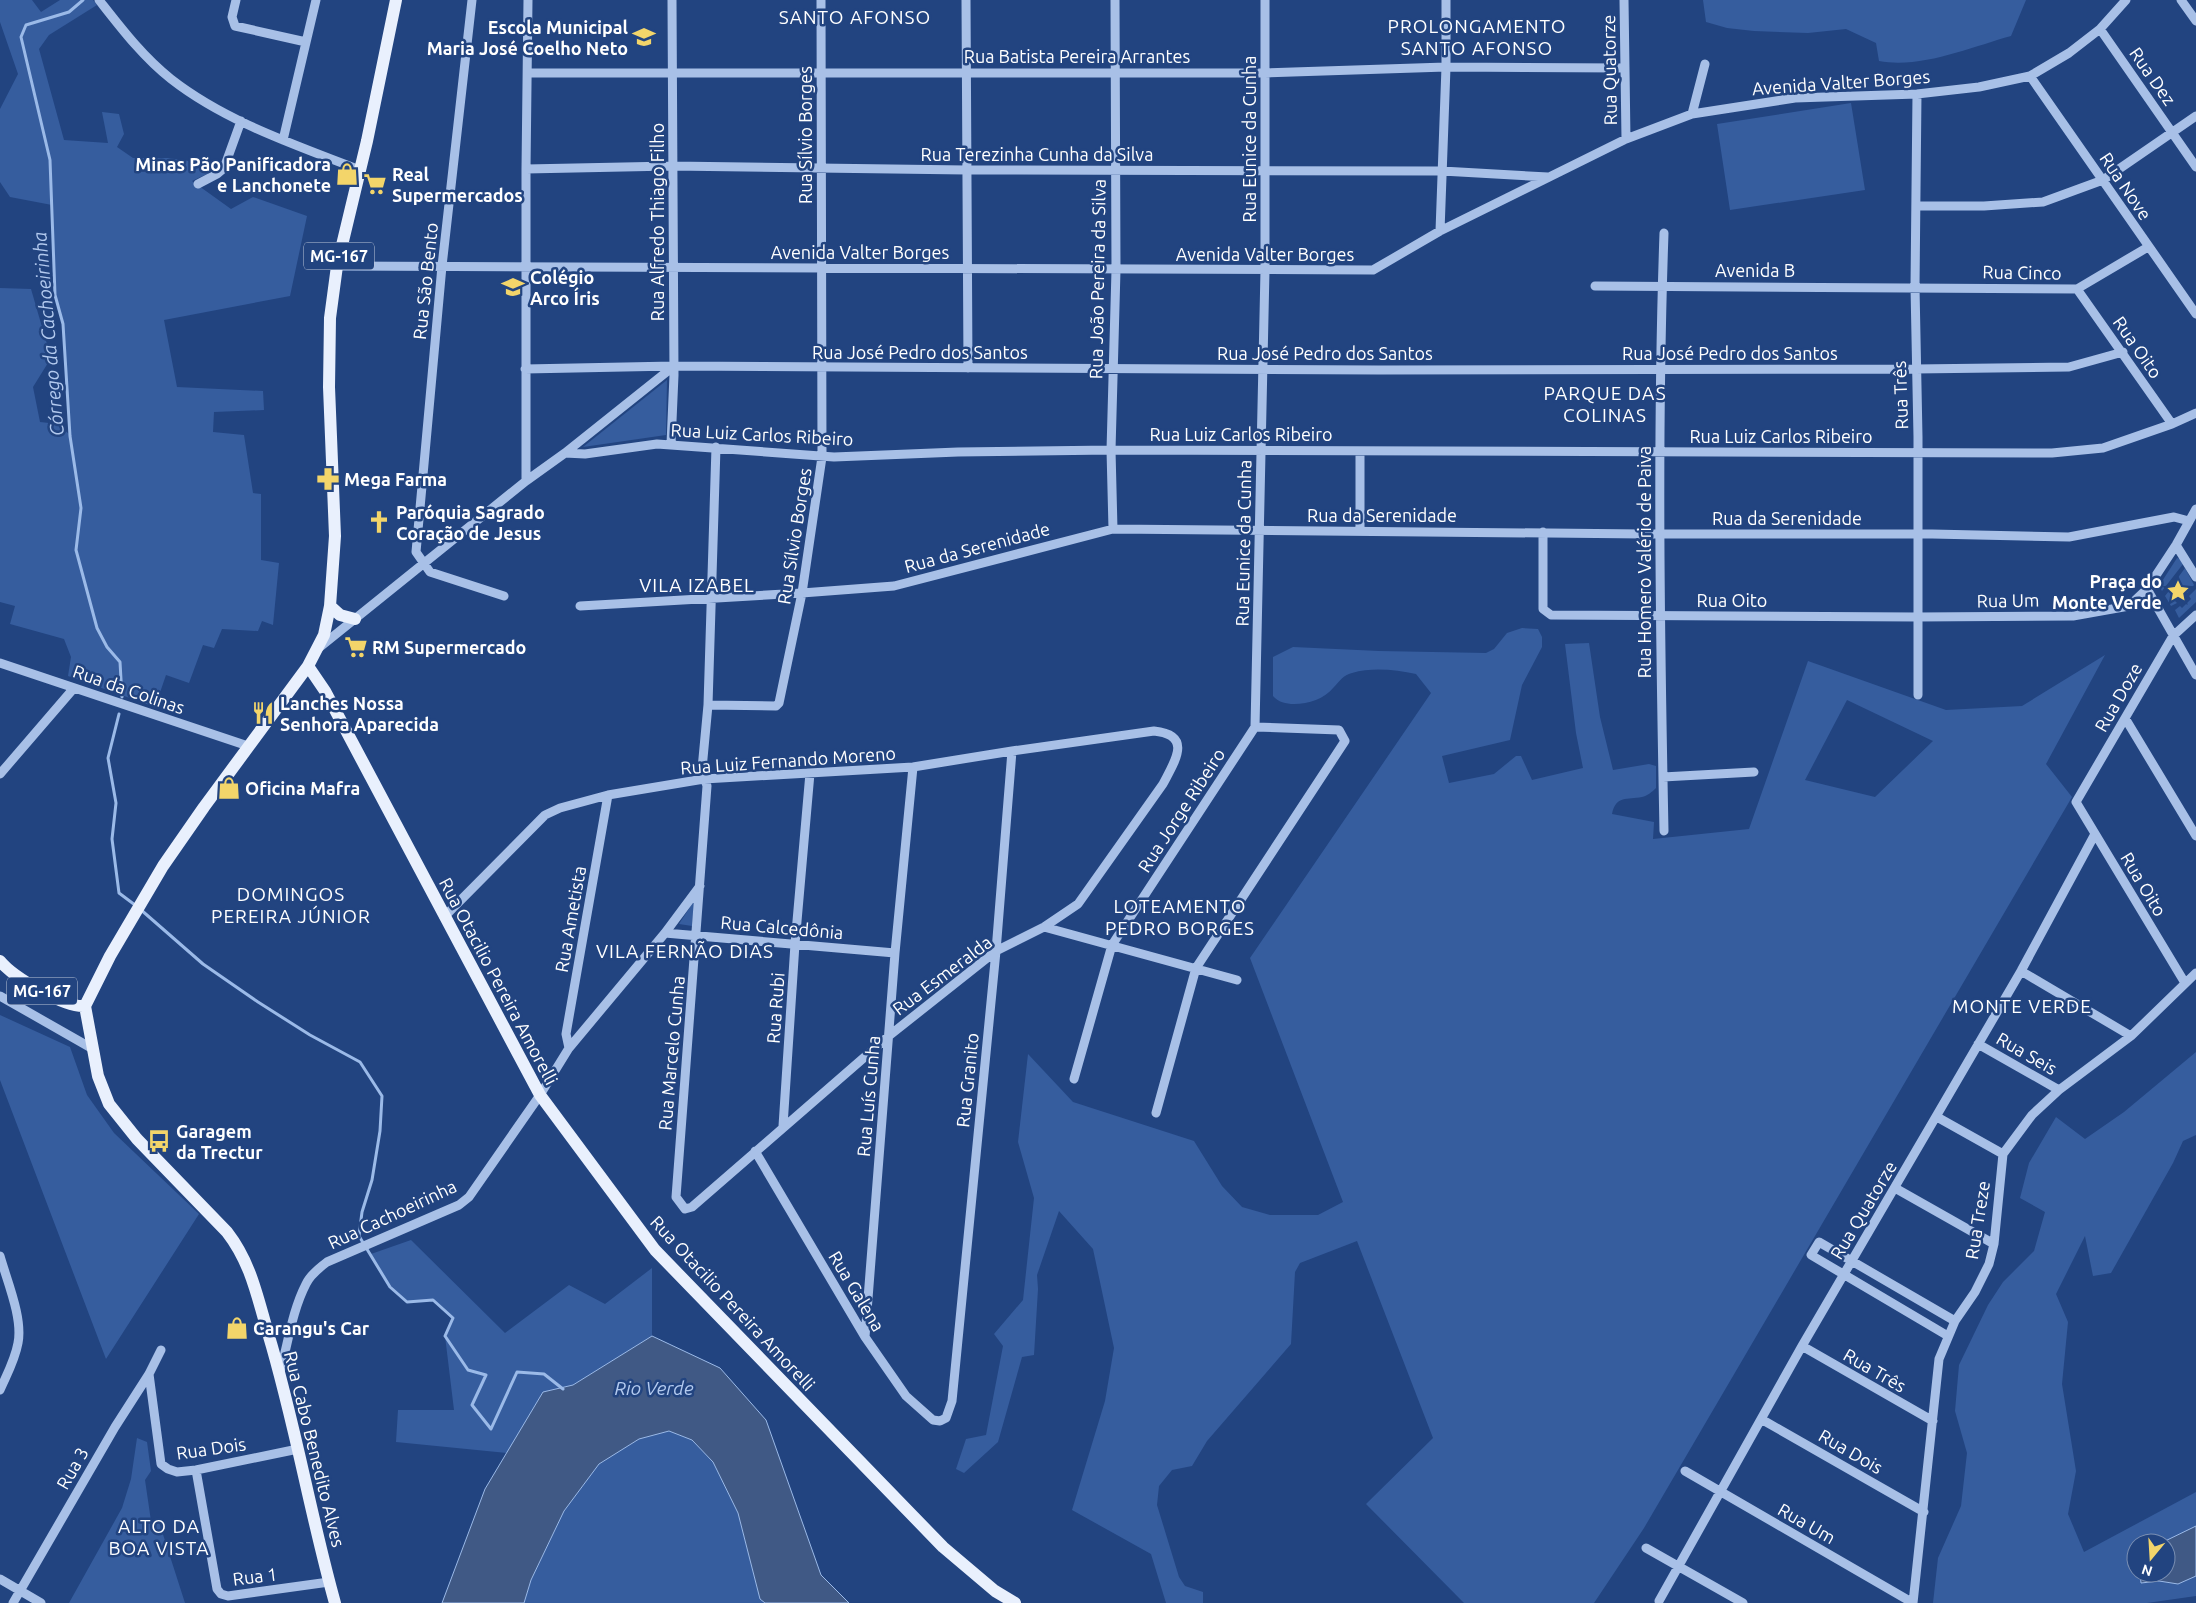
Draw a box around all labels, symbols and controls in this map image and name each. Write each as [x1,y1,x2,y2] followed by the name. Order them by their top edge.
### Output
[779,6,931,28] district label: SANTO AFONSO
[1598,14,1621,126] street label: Rua Quatorze
[1388,15,1566,59] district label: PROLONGAMENTO SANTO AFONSO
[427,17,629,58] place label: Escola Municipal Maria José Coelho Neto
[631,24,657,50] school or university icon: Escola Municipal Maria José Coelho Neto
[2126,43,2180,109] street label: Rua Dez
[964,46,1190,66] street label: Rua Batista Pereira Arrantes
[1239,55,1259,223] street label: Rua Eunice da Cunha
[795,66,815,204] street label: Rua Sílvio Borges
[1751,66,1931,98] street label: Avenida Valter Borges
[647,123,667,321] street label: Rua Alfredo Thiago Filho
[921,144,1153,164] street label: Rua Terezinha Cunha da Silva
[2096,149,2156,223] street label: Rua Nove
[135,154,331,195] place label: Minas Pão Panificadora e Lanchonete
[334,161,360,187] shop icon: Minas Pão Panificadora e Lanchonete
[392,164,523,205] place label: Real Supermercados
[362,171,388,197] supermarket icon: Real Supermercados
[1085,179,1109,379] street label: Rua João Pereira da Silva
[409,222,441,340] street label: Rua São Bento
[28,231,68,437] water label: Córrego da Cachoeirinha
[304,242,374,270] road number: MG-167
[771,242,949,262] street label: Avenida Valter Borges
[1176,244,1354,264] street label: Avenida Valter Borges
[1715,260,1795,280] street label: Avenida B
[1982,261,2062,283] street label: Rua Cinco
[530,267,600,308] place label: Colégio Arco Íris
[500,274,526,300] school or university icon: Colégio Arco Íris
[2110,312,2166,382] street label: Rua Oito
[812,342,1028,362] street label: Rua José Pedro dos Santos
[1217,343,1433,363] street label: Rua José Pedro dos Santos
[1622,343,1838,363] street label: Rua José Pedro dos Santos
[1889,360,1911,430] street label: Rua Três
[1543,382,1667,426] district label: PARQUE DAS COLINAS
[670,419,854,449] street label: Rua Luiz Carlos Ribeiro
[1149,424,1333,444] street label: Rua Luiz Carlos Ribeiro
[1689,426,1873,446] street label: Rua Luiz Carlos Ribeiro
[1634,446,1654,678] street label: Rua Homero Valério de Paiva
[1232,459,1254,627] street label: Rua Eunice da Cunha
[315,466,341,492] pharmacy icon: Mega Farma
[773,466,815,606] street label: Rua Sílvio Borges
[344,469,447,489] place label: Mega Farma
[396,502,545,544] place label: Paróquia Sagrado Coração de Jesus
[1307,505,1457,525] street label: Rua da Serenidade
[1712,508,1862,528] street label: Rua da Serenidade
[366,509,392,535] church icon: Paróquia Sagrado Coração de Jesus
[902,518,1052,576] street label: Rua da Serenidade
[2052,571,2162,612] place label: Praça do Monte Verde
[639,574,755,596] district label: VILA IZABEL
[2165,578,2191,604] place icon: Praça do Monte Verde
[1976,589,2040,611] street label: Rua Um
[1697,590,1767,610] street label: Rua Oito
[343,634,369,660] supermarket icon: RM Supermercado
[372,637,526,657] place label: RM Supermercado
[2090,659,2146,735] street label: Rua Doze
[71,661,188,718] street label: Rua da Colinas
[280,693,439,734] place label: Lanches Nossa Senhora Aparecida
[250,700,276,726] restaurant icon: Lanches Nossa Senhora Aparecida
[680,742,896,778] street label: Rua Luiz Fernando Moreno
[1134,744,1228,876] street label: Rua Jorge Ribeiro
[216,775,242,801] shop icon: Oficina Mafra
[245,778,360,798] place label: Oficina Mafra
[2117,849,2171,919] street label: Rua Oito
[551,864,589,974] street label: Rua Ametista
[436,874,562,1088] street label: Rua Otacilio Pereira Amorelli
[211,883,371,927] district label: DOMINGOS PEREIRA JÚNIOR
[1105,895,1255,939] district label: LOTEAMENTO PEDRO BORGES
[720,912,844,942] street label: Rua Calcedônia
[889,931,995,1019] street label: Rua Esmeralda
[596,940,774,962] district label: VILA FERNÃO DIAS
[763,972,787,1044] street label: Rua Rubi
[654,975,688,1131] street label: Rua Marcelo Cunha
[7,978,77,1004] road number: MG-167
[1952,995,2092,1017] district label: MONTE VERDE
[1993,1028,2061,1078] street label: Rua Seis
[952,1032,982,1128] street label: Rua Granito
[853,1035,883,1157] street label: Rua Luís Cunha
[176,1121,263,1162] place label: Garagem da Trectur
[146,1128,172,1154] bus stop icon: Garagem da Trectur
[1826,1157,1901,1263] street label: Rua Quatorze
[324,1175,460,1253] street label: Rua Cachoeirinha
[1961,1179,1993,1261] street label: Rua Treze
[647,1212,819,1394] street label: Rua Otacilio Pereira Amorelli
[825,1247,889,1335] street label: Rua Galena
[224,1315,250,1341] shop icon: Carangu's Car
[253,1318,370,1338] place label: Carangu's Car
[1840,1344,1910,1396] street label: Rua Três
[281,1349,349,1549] street label: Rua Cabo Benedito Alves
[614,1377,694,1399] water label: Rio Verde
[1816,1425,1887,1477] street label: Rua Dois
[175,1433,247,1463] street label: Rua Dois
[52,1444,92,1492] street label: Rua 3
[1775,1499,1839,1547] street label: Rua Um
[108,1515,210,1559] district label: ALTO DA BOA VISTA
[2126,1533,2176,1583] north arrow
[2140,1561,2154,1580] text: N
[231,1563,279,1589] street label: Rua 1

